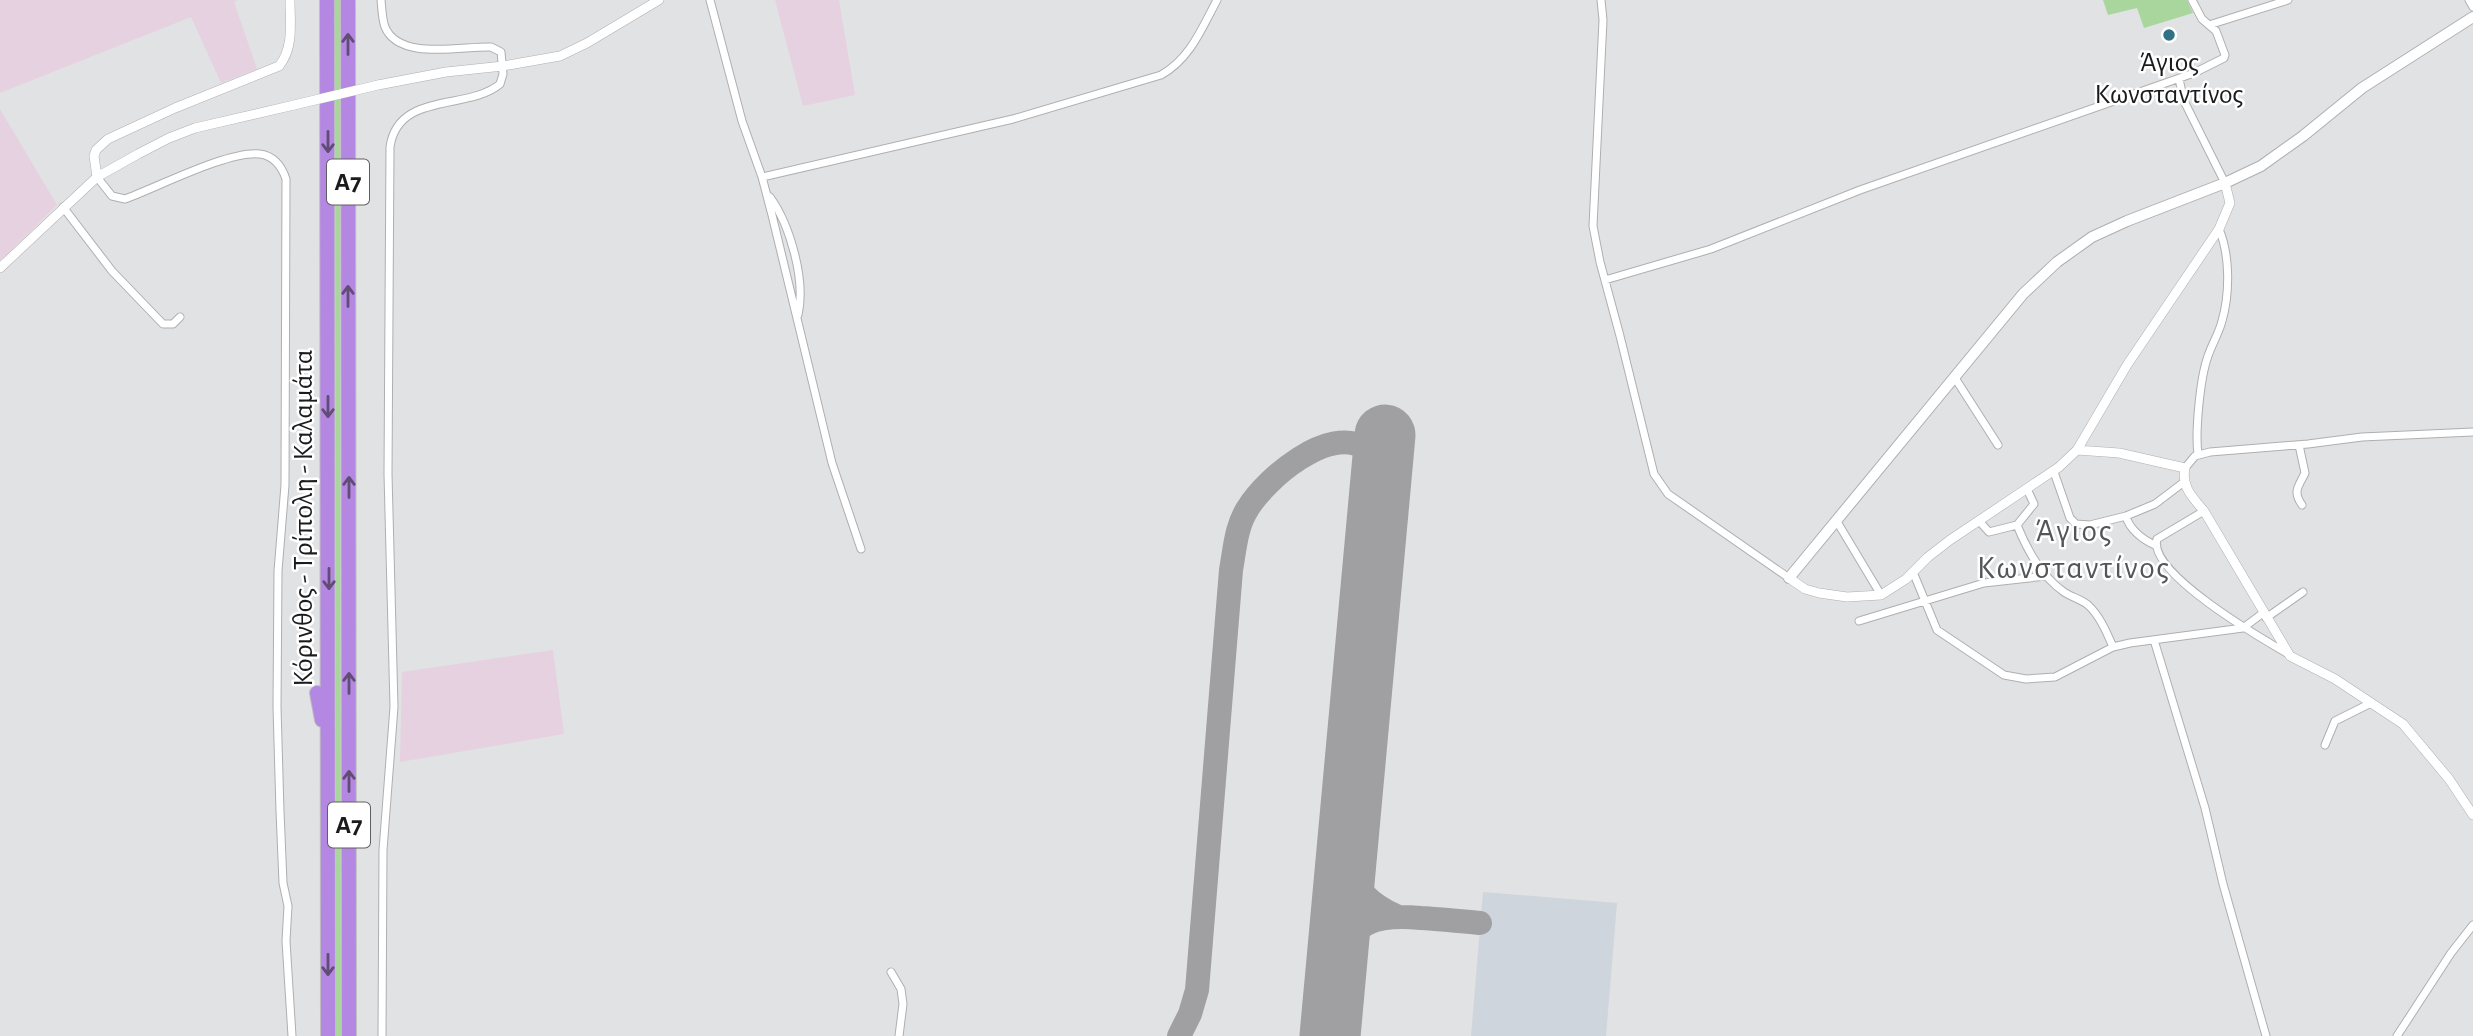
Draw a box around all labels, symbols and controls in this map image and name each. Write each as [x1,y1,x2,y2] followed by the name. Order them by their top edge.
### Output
[2161,27,2177,43] marker: Άγιος Κωνσταντίνος
[341,33,355,56] one-way arrow
[2095,49,2244,109] place label: Άγιος Κωνσταντίνος
[321,130,335,153] one-way arrow
[327,160,369,204] road number: Α7
[341,285,355,308] one-way arrow
[290,349,318,687] street label: Κόρινθος - Τρίπολη - Καλαμάτα
[321,395,335,418] one-way arrow
[342,476,356,499] one-way arrow
[1977,515,2171,584] district label: Άγιος Κωνσταντίνος
[322,567,336,590] one-way arrow
[342,672,356,695] one-way arrow
[342,770,356,793] one-way arrow
[328,803,370,848] road number: Α7
[321,953,335,976] one-way arrow

